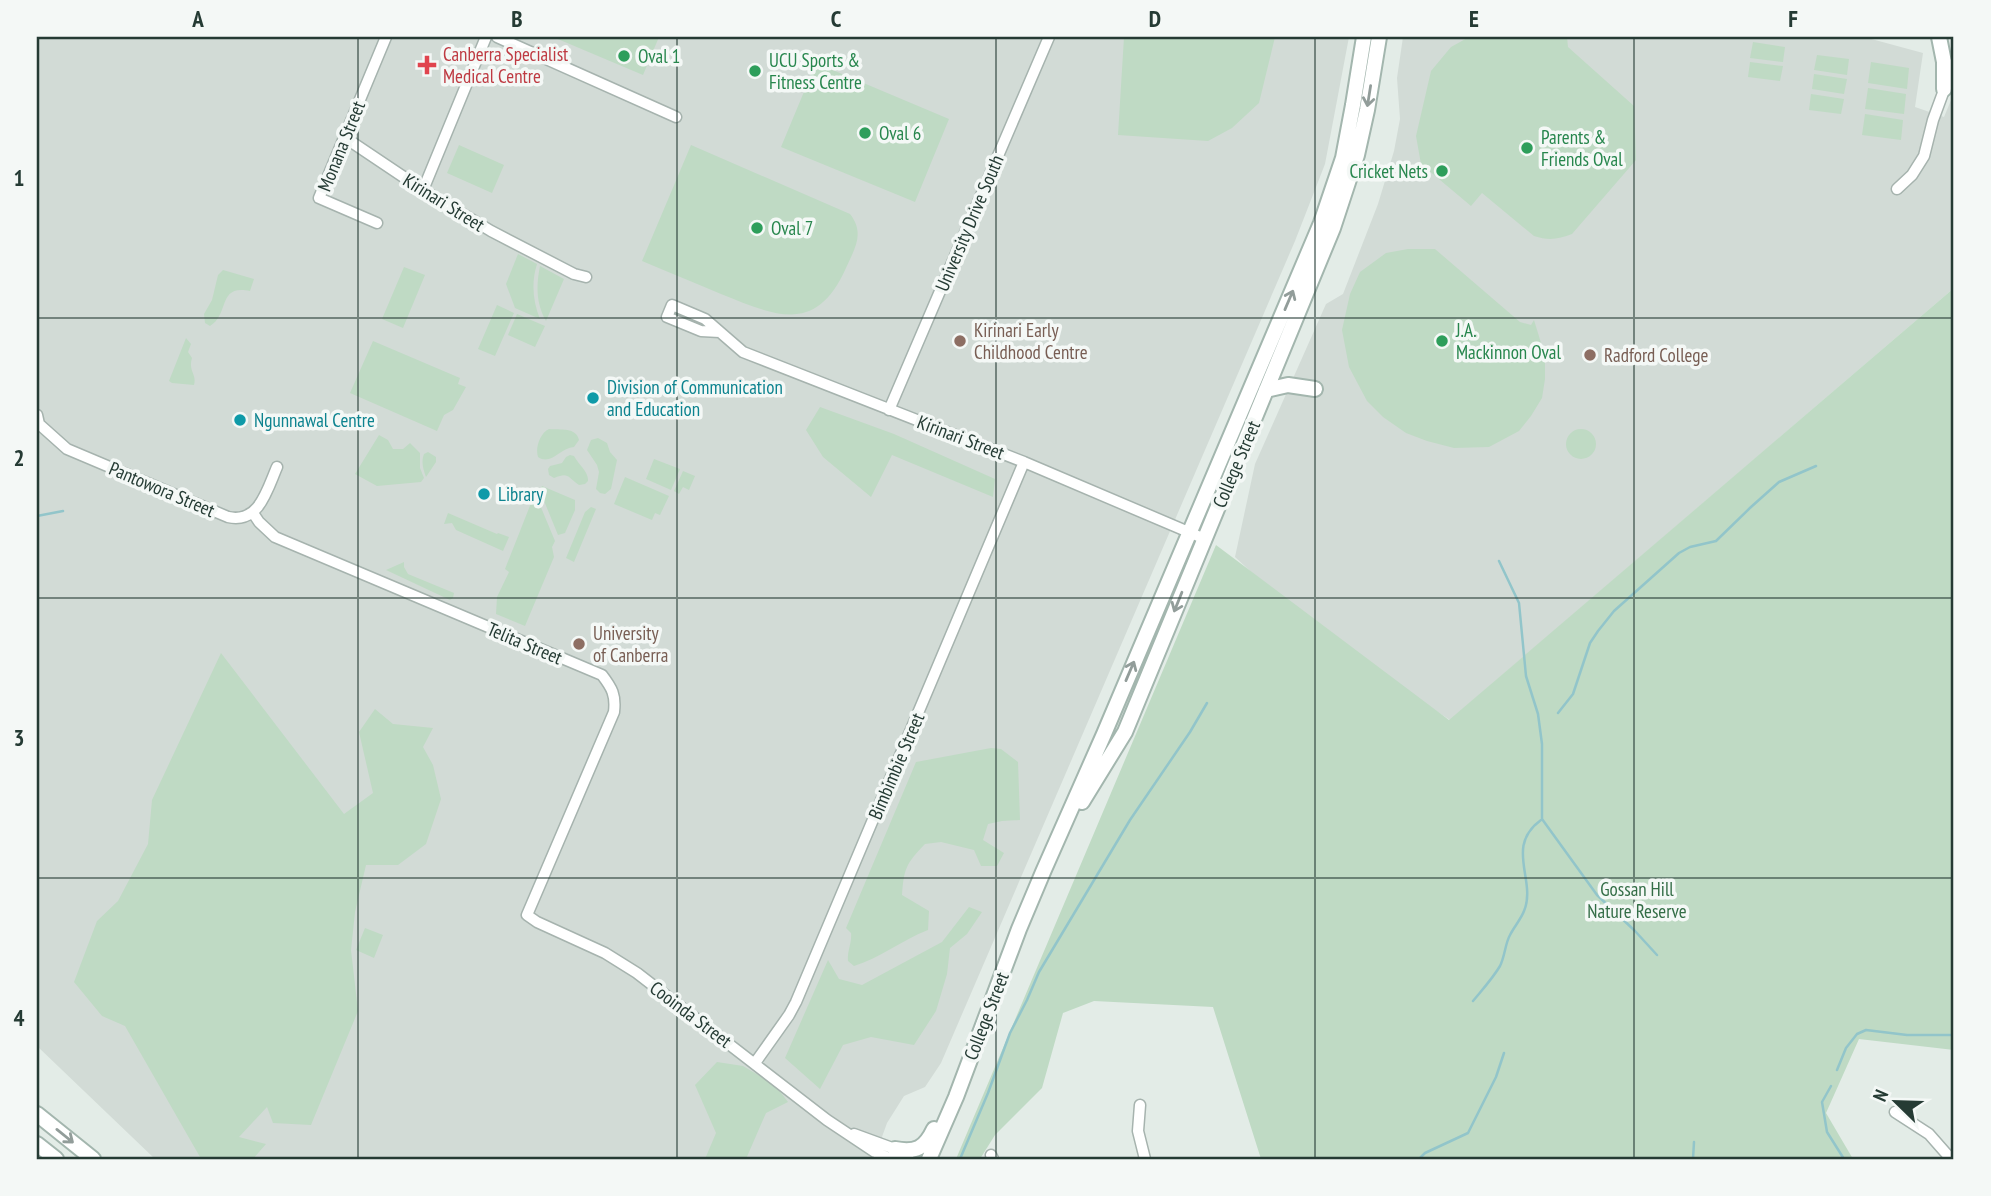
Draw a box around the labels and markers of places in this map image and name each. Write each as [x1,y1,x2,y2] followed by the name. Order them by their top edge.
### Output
[443,42,569,88] place label: Canberra Specialist Medical Centre
[638,44,680,68] place label: Oval 1
[616,48,632,64] marker: Oval 1
[769,48,862,94] place label: UCU Sports & Fitness Centre
[417,55,437,75] marker: Canberra Specialist Medical Centre
[747,63,763,79] marker: UCU Sports & Fitness Centre
[879,121,921,145] place label: Oval 6
[857,125,873,141] marker: Oval 6
[1541,125,1623,171] place label: Parents & Friends Oval
[1519,140,1535,156] marker: Parents & Friends Oval
[1349,159,1428,183] place label: Cricket Nets
[1434,163,1450,179] marker: Cricket Nets
[771,216,813,240] place label: Oval 7
[749,220,765,236] marker: Oval 7
[974,318,1088,364] place label: Kirinari Early Childhood Centre
[1455,318,1561,364] place label: J.A. Mackinnon Oval
[952,333,968,349] marker: Kirinari Early Childhood Centre
[1434,333,1450,349] marker: J.A. Mackinnon Oval
[1604,343,1708,367] place label: Radford College
[1582,347,1598,363] marker: Radford College
[607,375,783,421] place label: Division of Communication and Education
[585,390,601,406] marker: Division of Communication and Education
[254,408,375,432] place label: Ngunnawal Centre
[232,412,248,428] marker: Ngunnawal Centre
[498,482,544,506] place label: Library
[476,486,492,502] marker: Library
[593,621,668,667] place label: University of Canberra
[571,636,587,652] marker: University of Canberra

